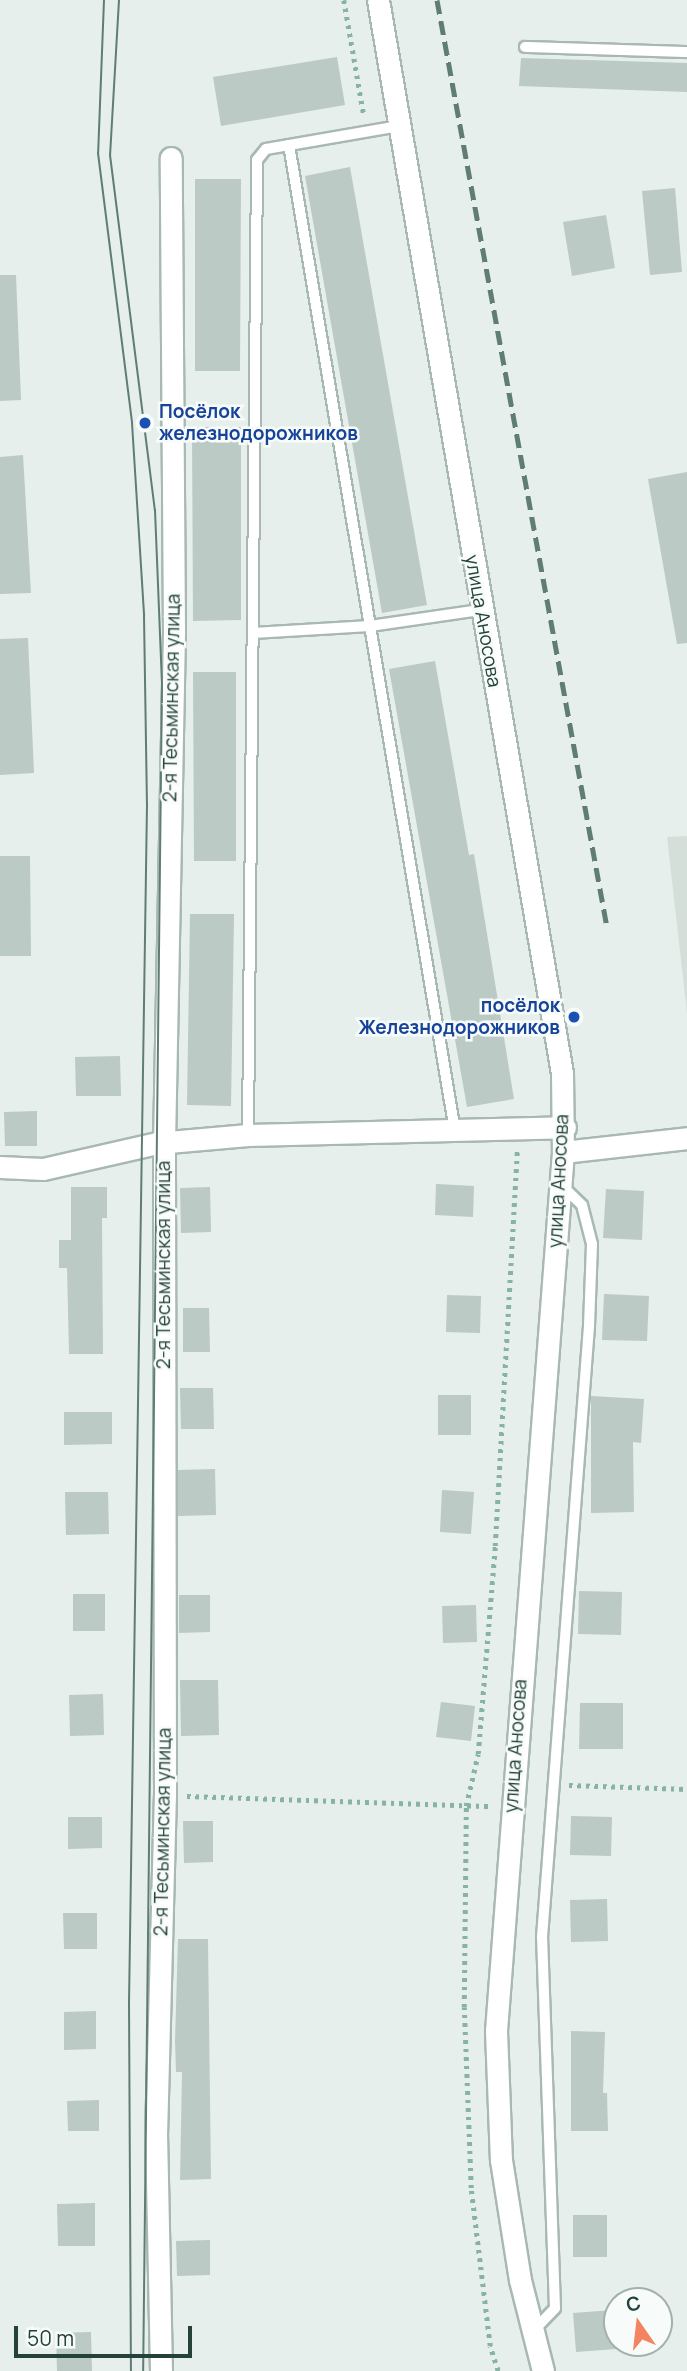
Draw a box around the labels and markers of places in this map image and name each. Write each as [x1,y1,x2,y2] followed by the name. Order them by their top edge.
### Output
[159,401,358,445] place label: Посёлок железнодорожников
[137,415,153,431] marker: Посёлок железнодорожников
[359,995,560,1039] place label: посёлок Железнодорожников
[566,1009,582,1025] marker: посёлок Железнодорожников

